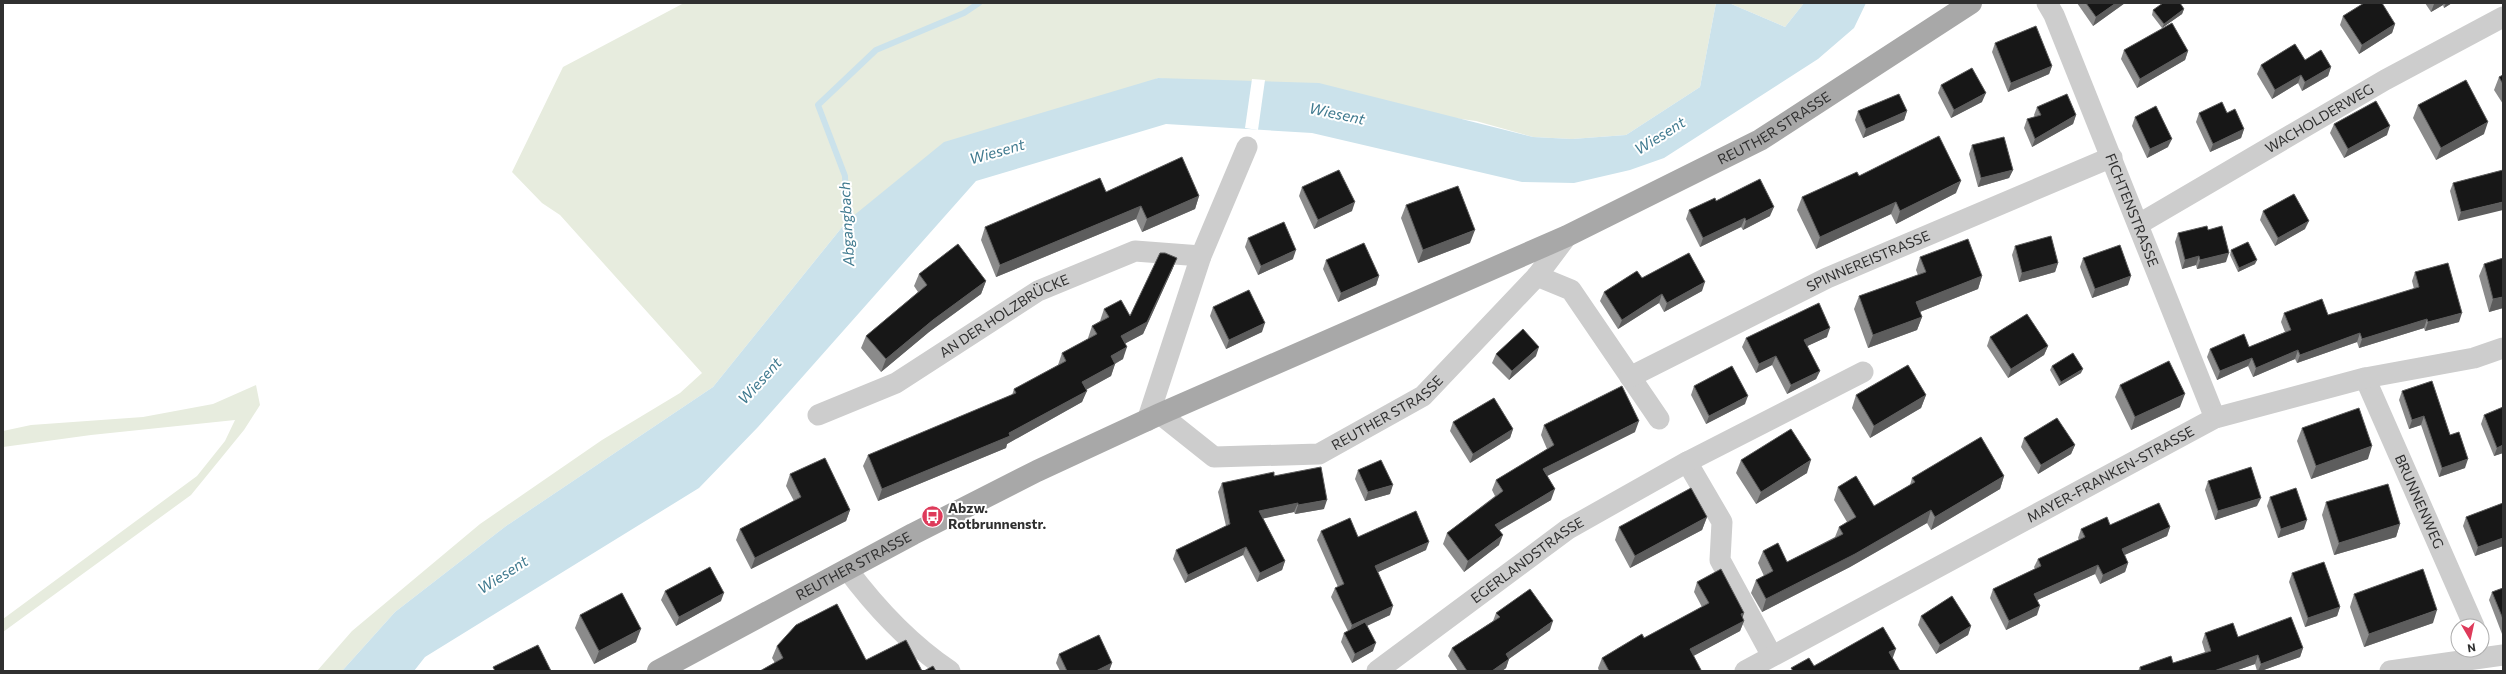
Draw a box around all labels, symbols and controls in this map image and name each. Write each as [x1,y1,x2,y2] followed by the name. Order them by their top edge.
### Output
[2262,80,2376,156] street label: WACHOLDERWEG
[1715,88,1833,168] street label: REUTHER STRASSE
[1308,98,1368,128] water label: Wiesent
[1631,112,1689,158] water label: Wiesent
[967,134,1027,167] water label: Wiesent
[2102,151,2163,269] street label: FICHTENSTRASSE
[835,181,857,268] water label: Abgangbach
[1803,226,1932,295] street label: SPINNEREISTRASSE
[936,270,1071,361] street label: AN DER HOLZBRÜCKE
[734,353,785,407] water label: Wiesent
[1328,372,1446,453] street label: REUTHER STRASSE
[2024,422,2197,526] street label: MAYER-FRANKEN-STRASSE
[2392,452,2448,551] street label: BRUNNENWEG
[948,499,1047,532] place label: Abzw. Rotbrunnenstr.
[920,503,946,529] bus stop icon: Abzw. Rotbrunnenstr.
[1467,513,1587,606] street label: EGERLANDSTRASSE
[793,528,914,603] street label: REUTHER STRASSE
[474,551,532,597] water label: Wiesent
[2450,618,2490,658] north arrow
[2467,641,2477,655] text: N

